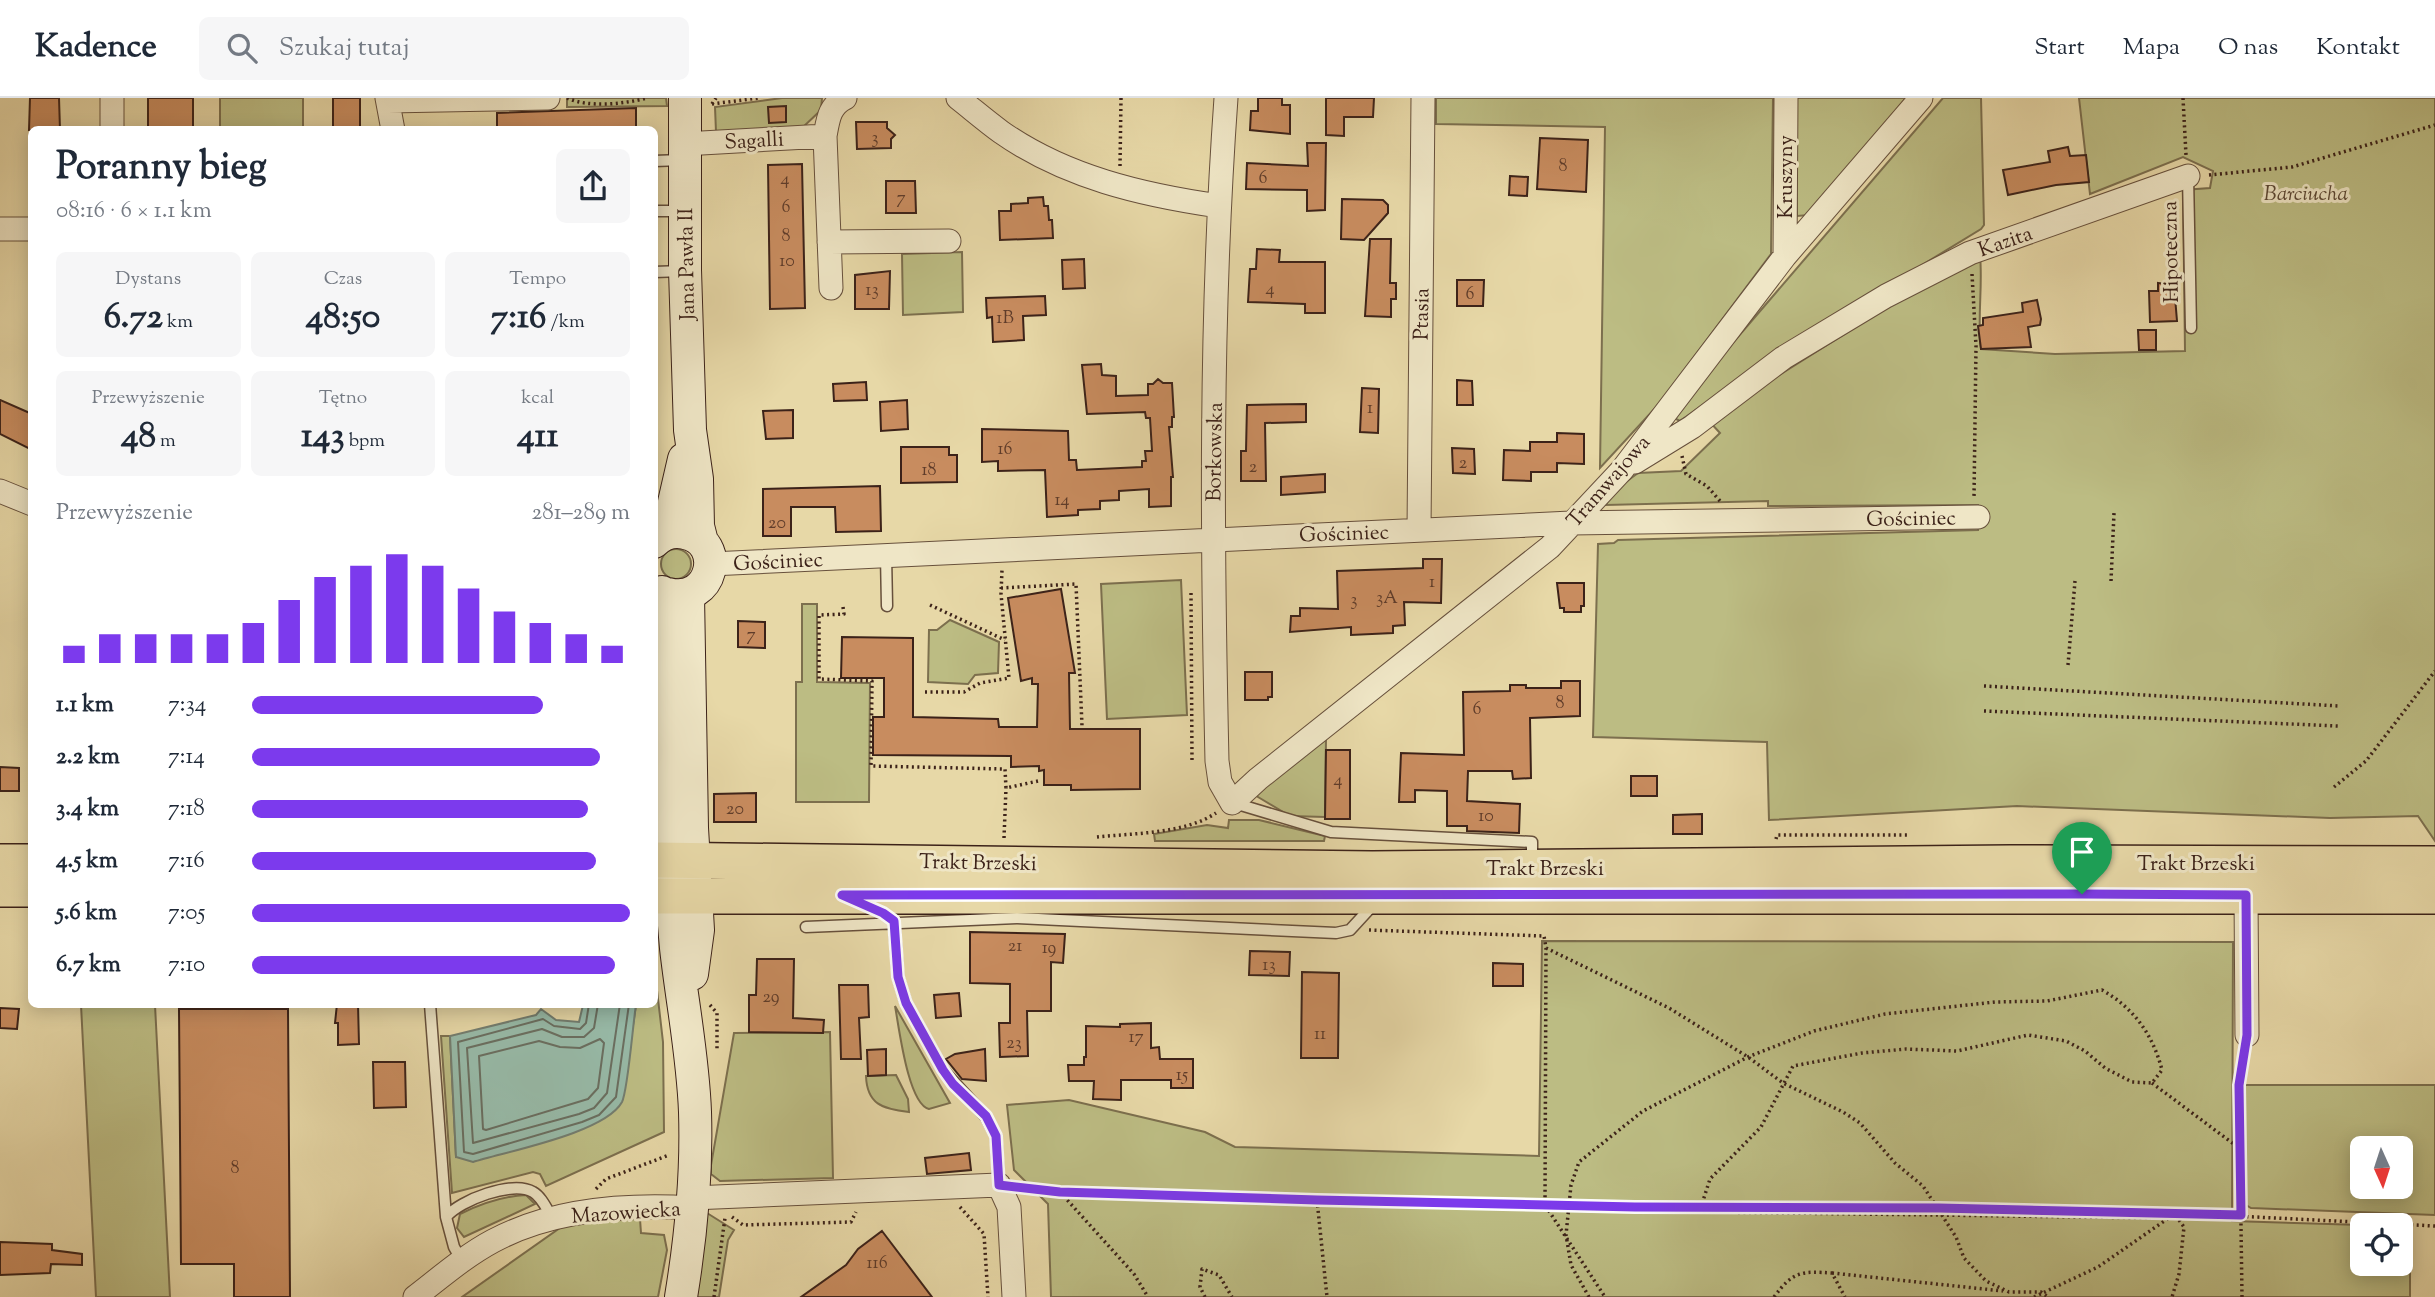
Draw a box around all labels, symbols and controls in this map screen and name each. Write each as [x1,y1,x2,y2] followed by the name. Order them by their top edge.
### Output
[199,17,689,80] search box
[35,24,157,72] text: Kadence
[223,29,261,67] icon: search
[279,30,409,67] text: Szukaj tutaj
[2034,31,2085,65] text: Start
[2123,31,2180,65] text: Mapa
[2218,31,2278,65] text: O nas
[2316,31,2400,65] text: Kontakt
[724,125,785,159] street label: Sagalli
[871,126,879,152] house number: 3
[1772,135,1802,219] street label: Kruszyny
[56,142,267,196] text: Poranny bieg
[556,149,630,223] button: share
[1559,154,1568,180] house number: 8
[1259,166,1268,192] house number: 6
[780,167,790,193] house number: 4
[2264,180,2348,210] park label: Barciucha
[896,186,906,212] house number: 7
[56,195,212,228] text: 08:16 · 6 × 1.1 km
[782,195,791,221] house number: 6
[2156,200,2188,303] street label: Hipoteczna
[672,207,704,322] street label: Jana Pawła II
[1975,220,2037,266] street label: Kazita
[782,224,791,250] house number: 8
[779,249,795,275] house number: 10
[115,266,181,293] text: Dystans
[324,266,362,293] text: Czas
[509,266,566,293] text: Tempo
[1265,277,1275,303] house number: 4
[865,278,879,304] house number: 13
[1466,282,1475,308] house number: 6
[1408,287,1438,340] street label: Ptasia
[104,293,163,344] text: 6.72
[306,293,380,344] text: 48:50
[490,293,546,344] text: 7:16
[996,306,1014,332] house number: 1B
[163,309,193,336] text: km
[546,309,585,336] text: /km
[92,385,205,412] text: Przewyższenie
[319,385,367,412] text: Tętno
[521,385,554,412] text: kcal
[1367,396,1373,422] house number: 1
[1200,402,1232,502] street label: Borkowska
[121,412,156,463] text: 48
[301,412,345,463] text: 143
[517,412,558,463] text: 411
[156,428,176,455] text: m
[345,428,385,455] text: bpm
[1561,429,1659,535] street label: Tramwajowa
[997,437,1013,463] house number: 16
[1459,451,1468,477] house number: 2
[1249,455,1258,481] house number: 2
[921,458,937,484] house number: 18
[1054,488,1070,514] house number: 14
[56,497,193,530] text: Przewyższenie
[532,497,630,530] text: 281–289 m
[1866,504,1956,536] street label: Gościniec
[768,511,786,537] house number: 20
[1299,518,1390,552] street label: Gościniec
[732,546,824,580] street label: Gościniec
[1429,570,1435,596] house number: 1
[1376,586,1398,612] house number: 3A
[1350,588,1358,614] house number: 3
[746,623,756,649] house number: 7
[56,689,114,722] text: 1.1 km
[168,689,206,722] text: 7:34
[1556,691,1565,717] house number: 8
[1473,697,1482,723] house number: 6
[56,741,120,774] text: 2.2 km
[168,741,205,774] text: 7:14
[1333,768,1343,794] house number: 4
[56,793,119,826] text: 3.4 km
[168,793,205,826] text: 7:18
[726,797,744,823] house number: 20
[1478,804,1494,830] house number: 10
[2052,822,2112,894] pin
[2063,833,2101,871] icon: arrive
[56,845,118,878] text: 4.5 km
[168,845,205,878] text: 7:16
[919,848,1037,880] street label: Trakt Brzeski
[2137,850,2255,880] street label: Trakt Brzeski
[1486,855,1604,885] street label: Trakt Brzeski
[56,897,117,930] text: 5.6 km
[168,897,205,930] text: 7:05
[1008,934,1022,960] house number: 21
[1042,936,1057,962] house number: 19
[56,949,121,982] text: 6.7 km
[168,949,205,982] text: 7:10
[1262,953,1276,979] house number: 13
[762,985,780,1011] house number: 29
[1314,1022,1326,1048] house number: 11
[1128,1025,1144,1051] house number: 17
[1006,1031,1022,1057] house number: 23
[1176,1063,1188,1089] house number: 15
[2350,1136,2413,1199] north arrow
[2350,1136,2413,1276] map controls
[231,1156,240,1182] house number: 8
[570,1195,682,1233] street label: Mazowiecka
[2350,1213,2413,1276] button: locate
[866,1251,888,1277] house number: 116

